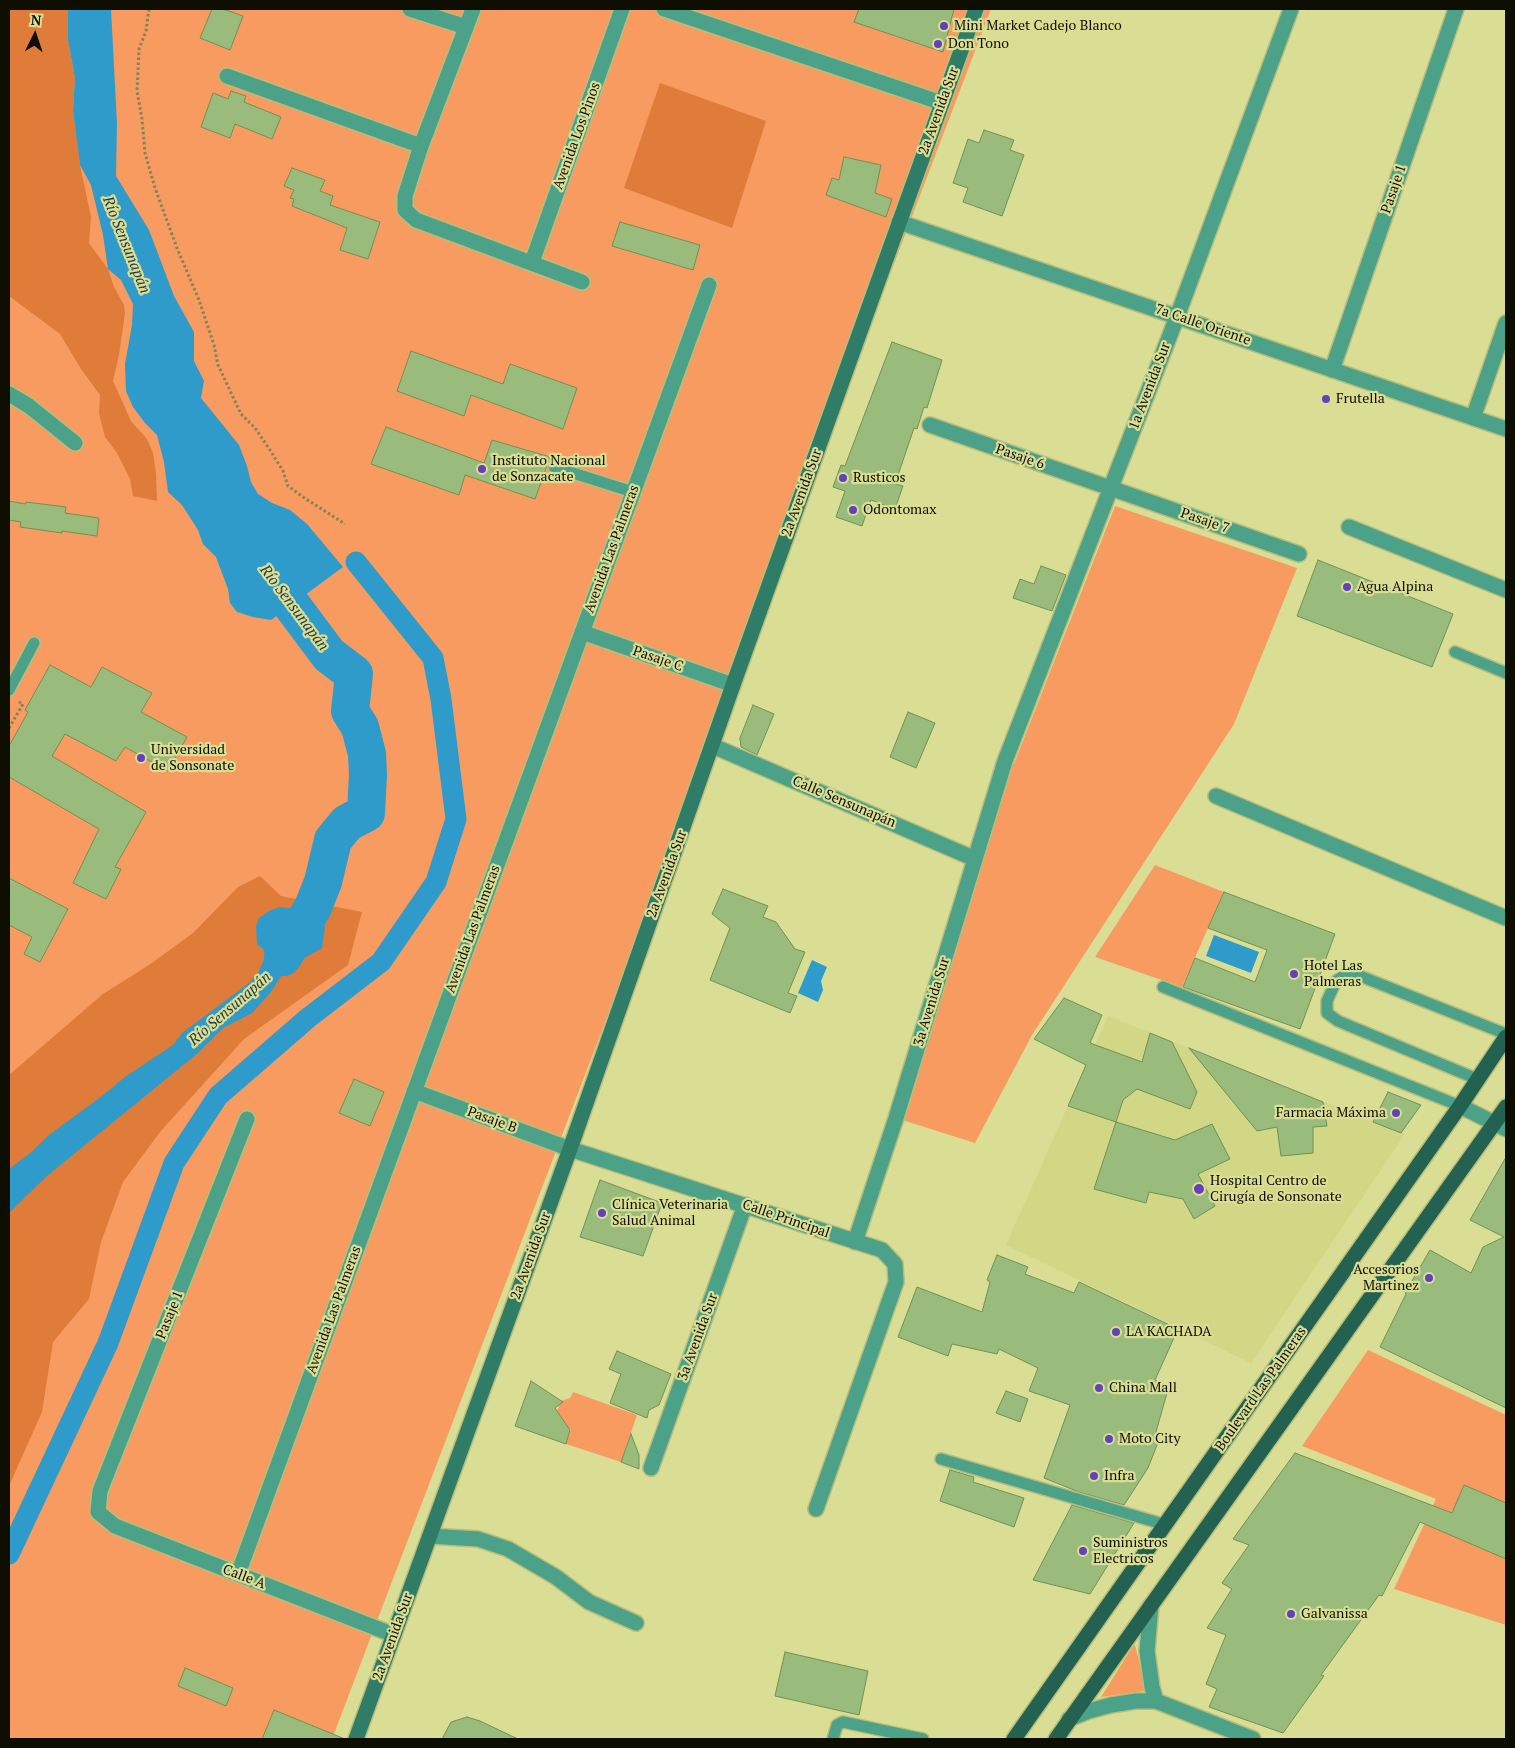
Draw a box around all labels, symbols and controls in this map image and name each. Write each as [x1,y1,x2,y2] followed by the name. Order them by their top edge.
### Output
[10,10,60,60] north arrow
[30,10,42,29] text: N
[954,18,1122,34] place label: Mini Market Cadejo Blanco
[938,20,950,32] marker: Mini Market Cadejo Blanco
[948,36,1009,52] place label: Don Tono
[932,38,944,50] marker: Don Tono
[915,65,963,157] street label: 2a Avenida Sur
[550,80,604,192] street label: Avenida Los Pinos
[1378,162,1410,216] street label: Pasaje 1
[98,194,154,296] water label: Río Sensunapán
[1153,301,1253,349] street label: 7a Calle Oriente
[1126,340,1174,432] street label: 1a Avenida Sur
[1336,391,1385,407] place label: Frutella
[1320,393,1332,405] marker: Frutella
[993,441,1047,473] street label: Pasaje 6
[778,447,826,539] street label: 2a Avenida Sur
[492,453,606,486] place label: Instituto Nacional de Sonzacate
[476,463,488,475] marker: Instituto Nacional de Sonzacate
[853,470,905,486] place label: Rusticos
[837,472,849,484] marker: Rusticos
[581,483,643,615] street label: Avenida Las Palmeras
[863,502,937,518] place label: Odontomax
[847,504,859,516] marker: Odontomax
[1178,505,1232,537] street label: Pasaje 7
[256,561,332,655] water label: Río Sensunapán
[1357,579,1433,595] place label: Agua Alpina
[1341,581,1353,593] marker: Agua Alpina
[631,643,685,675] street label: Pasaje C
[151,742,234,774] place label: Universidad de Sonsonate
[135,752,147,764] marker: Universidad de Sonsonate
[790,773,898,831] street label: Calle Sensunapán
[643,828,691,920] street label: 2a Avenida Sur
[442,863,504,995] street label: Avenida Las Palmeras
[911,956,953,1048] street label: 3a Avenida Sur
[1304,958,1362,990] place label: Hotel Las Palmeras
[185,968,275,1050] water label: Río Sensunapán
[1288,968,1300,980] marker: Hotel Las Palmeras
[465,1103,519,1137] street label: Pasaje B
[1276,1105,1386,1121] place label: Farmacia Máxima
[1390,1107,1402,1119] marker: Farmacia Máxima
[1210,1173,1342,1206] place label: Hospital Centro de Cirugía de Sonsonate
[1192,1182,1206,1196] marker: Hospital Centro de Cirugía de Sonsonate
[740,1196,832,1242] street label: Calle Principal
[612,1197,728,1230] place label: Clínica Veterinaria Salud Animal
[596,1207,608,1219] marker: Clínica Veterinaria Salud Animal
[507,1210,555,1302] street label: 2a Avenida Sur
[303,1244,365,1376] street label: Avenida Las Palmeras
[1353,1262,1419,1294] place label: Accesorios Martinez
[1423,1272,1435,1284] marker: Accesorios Martinez
[153,1288,187,1342] street label: Pasaje 1
[674,1291,722,1383] street label: 3a Avenida Sur
[1126,1324,1212,1340] place label: LA KACHADA
[1212,1324,1310,1454] street label: Boulevard Las Palmeras
[1110,1326,1122,1338] marker: LA KACHADA
[1109,1380,1177,1396] place label: China Mall
[1093,1382,1105,1394] marker: China Mall
[1119,1431,1181,1447] place label: Moto City
[1103,1433,1115,1445] marker: Moto City
[1104,1468,1134,1484] place label: Infra
[1088,1470,1100,1482] marker: Infra
[1093,1535,1168,1568] place label: Suministros Electricos
[1077,1545,1089,1557] marker: Suministros Electricos
[220,1561,268,1593] street label: Calle A
[369,1591,417,1683] street label: 2a Avenida Sur
[1301,1606,1368,1622] place label: Galvanissa
[1285,1608,1297,1620] marker: Galvanissa

